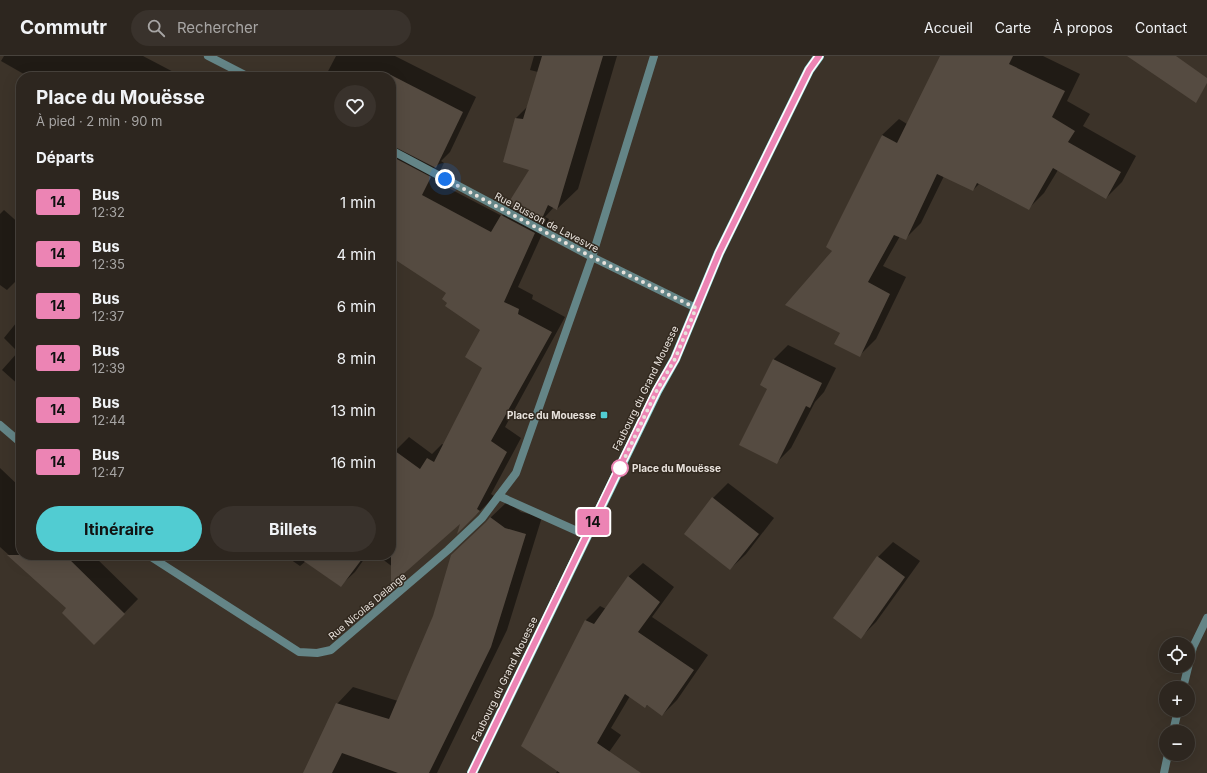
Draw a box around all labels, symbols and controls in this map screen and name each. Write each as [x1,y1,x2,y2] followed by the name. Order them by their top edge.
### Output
[131,10,411,46] search box
[20,16,107,39] text: Commutr
[145,17,167,39] icon: search
[177,18,259,37] text: Rechercher
[924,19,973,36] text: Accueil
[995,19,1031,36] text: Carte
[1053,19,1113,36] text: À propos
[1135,19,1187,36] text: Contact
[334,85,376,127] button: heart
[36,86,205,109] text: Place du Mouësse
[36,113,163,129] text: À pied · 2 min · 90 m
[36,148,94,167] text: Départs
[435,169,455,189] your location
[92,185,120,204] text: Bus
[493,189,601,255] street label: Rue Busson de Lavesvre
[50,193,66,210] text: 14
[340,193,376,212] text: 1 min
[92,204,125,220] text: 12:32
[92,237,120,256] text: Bus
[50,245,66,262] text: 14
[336,245,376,264] text: 4 min
[92,256,125,272] text: 12:35
[92,289,120,308] text: Bus
[50,297,66,314] text: 14
[337,297,376,316] text: 6 min
[92,308,124,324] text: 12:37
[609,323,681,452] street label: Faubourg du Grand Mouesse
[92,341,120,360] text: Bus
[50,349,66,366] text: 14
[337,349,376,368] text: 8 min
[92,360,125,376] text: 12:39
[92,393,120,412] text: Bus
[50,401,66,418] text: 14
[331,401,376,420] text: 13 min
[507,409,596,421] place label: Place du Mouesse
[599,410,609,420] marker: Place du Mouesse
[92,412,126,428] text: 12:44
[92,445,120,464] text: Bus
[50,453,66,470] text: 14
[331,453,376,472] text: 16 min
[611,459,629,477] marker: Place du Mouësse
[632,462,721,474] place label: Place du Mouësse
[92,464,125,480] text: 12:47
[36,506,202,552] button: Itinéraire
[210,506,376,552] button: Billets
[575,509,611,535] line badge: 14
[585,513,601,530] text: 14
[326,570,408,642] street label: Rue Nicolas Delange
[468,614,540,743] street label: Faubourg du Grand Mouesse
[1159,637,1195,761] map controls
[1159,637,1195,673] button: locate
[1159,681,1195,717] button: +
[1159,725,1195,761] button: −

